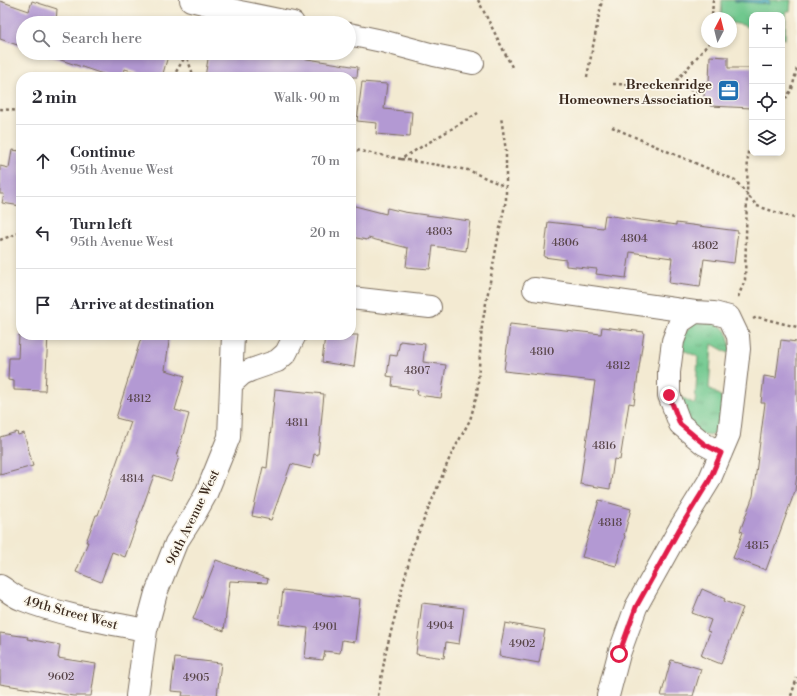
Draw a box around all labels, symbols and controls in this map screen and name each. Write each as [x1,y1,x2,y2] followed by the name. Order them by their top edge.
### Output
[701,12,737,48] north arrow
[749,12,785,156] map controls
[749,12,785,48] button: +
[16,16,356,60] search box
[30,27,52,49] icon: search
[62,29,142,48] text: Search here
[749,48,785,84] button: −
[559,77,712,108] place label: Breckenridge Homeowners Association
[715,78,741,104] office icon: Breckenridge Homeowners Association
[749,84,785,120] button: locate
[32,87,77,109] text: 2 min
[274,90,340,106] text: Walk · 90 m
[749,120,785,156] button: layers
[70,143,135,162] text: Continue
[32,150,54,172] icon: ahead
[311,153,340,169] text: 70 m
[70,162,174,178] text: 95th Avenue West
[70,215,132,234] text: Turn left
[32,222,54,244] icon: left
[310,225,340,241] text: 20 m
[426,225,452,239] house number: 4803
[620,232,648,246] house number: 4804
[70,234,174,250] text: 95th Avenue West
[551,236,579,250] house number: 4806
[692,239,718,253] house number: 4802
[32,294,54,316] icon: arrive
[70,295,214,314] text: Arrive at destination
[530,345,554,359] house number: 4810
[606,359,630,373] house number: 4812
[404,364,430,378] house number: 4807
[660,386,678,404] route end
[127,392,151,406] house number: 4812
[286,416,309,430] house number: 4811
[592,439,616,453] house number: 4816
[163,467,223,568] street label: 96th Avenue West
[120,472,144,486] house number: 4814
[598,516,622,530] house number: 4818
[745,539,769,553] house number: 4815
[22,593,120,633] street label: 49th Street West
[426,619,454,633] house number: 4904
[313,620,338,634] house number: 4901
[509,637,535,651] house number: 4902
[610,645,628,663] route start
[48,670,74,684] house number: 9602
[183,671,209,685] house number: 4905

